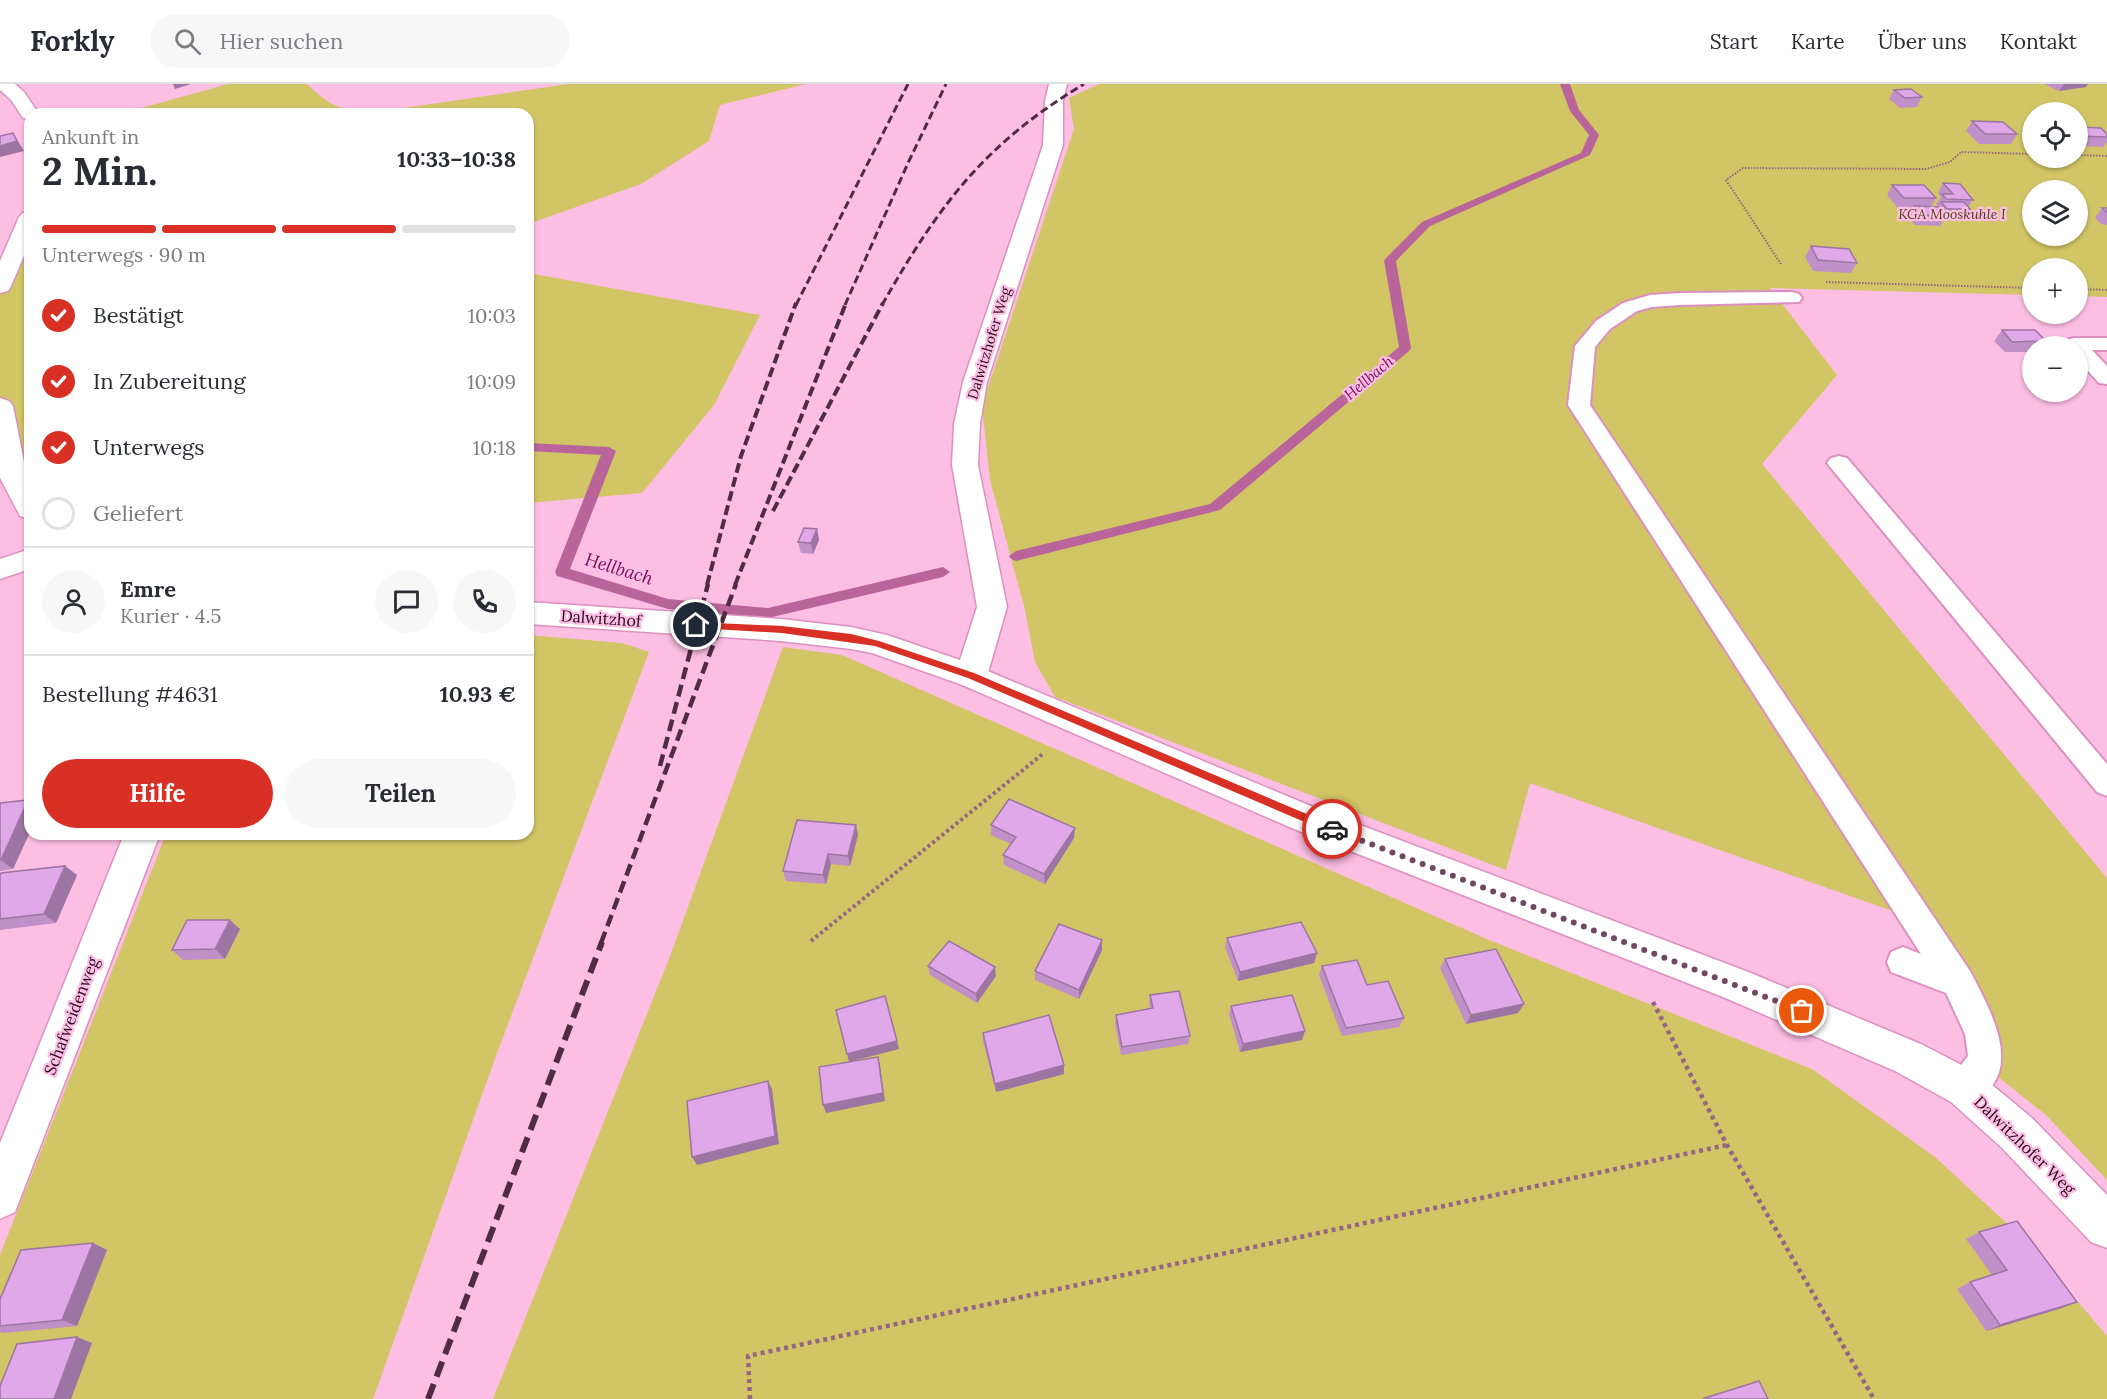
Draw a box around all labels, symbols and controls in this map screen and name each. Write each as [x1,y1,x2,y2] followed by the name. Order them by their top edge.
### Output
[150,14,570,68] search box
[30,23,114,59] text: Forkly
[171,25,204,58] icon: search
[219,27,343,55] text: Hier suchen
[1710,28,1758,55] text: Start
[1791,28,1845,55] text: Karte
[1878,28,1967,55] text: Über uns
[2000,28,2077,55] text: Kontakt
[2022,102,2088,402] map controls
[2022,102,2088,168] button: locate
[42,124,139,149] text: Ankunft in
[397,145,516,173] text: 10:33–10:38
[42,146,157,196] text: 2 Min.
[2022,180,2088,246] button: layers
[1898,205,2006,223] park label: KGA Mooskuhle I
[42,242,206,267] text: Unterwegs · 90 m
[2022,258,2088,324] button: +
[963,284,1015,401] street label: Dalwitzhofer Weg
[42,299,75,332] icon: check
[93,301,184,329] text: Bestätigt
[468,303,516,328] text: 10:03
[2022,336,2088,402] button: −
[1340,351,1398,404] water label: Hellbach
[42,365,75,398] icon: check
[93,367,246,395] text: In Zubereitung
[467,369,516,394] text: 10:09
[42,431,75,464] icon: check
[93,433,204,461] text: Unterwegs
[473,435,516,460] text: 10:18
[93,499,183,527] text: Geliefert
[582,547,657,590] water label: Hellbach
[42,570,105,633] button: person
[375,570,438,633] button: chat
[453,570,516,633] button: phone
[120,575,176,603] text: Emre
[670,599,721,650] pin
[120,603,221,628] text: Kurier · 4.5
[560,605,643,631] street label: Dalwitzhof
[679,608,712,641] icon: home
[42,680,218,708] text: Bestellung #4631
[440,680,516,708] text: 10.93 €
[42,759,273,828] button: Hilfe
[285,759,516,828] button: Teilen
[1302,799,1362,859] courier
[1316,813,1349,846] icon: car
[39,953,103,1078] street label: Schafweidenweg
[1776,985,1827,1036] pin
[1785,994,1818,1027] icon: bag
[1970,1092,2081,1199] street label: Dalwitzhofer Weg

